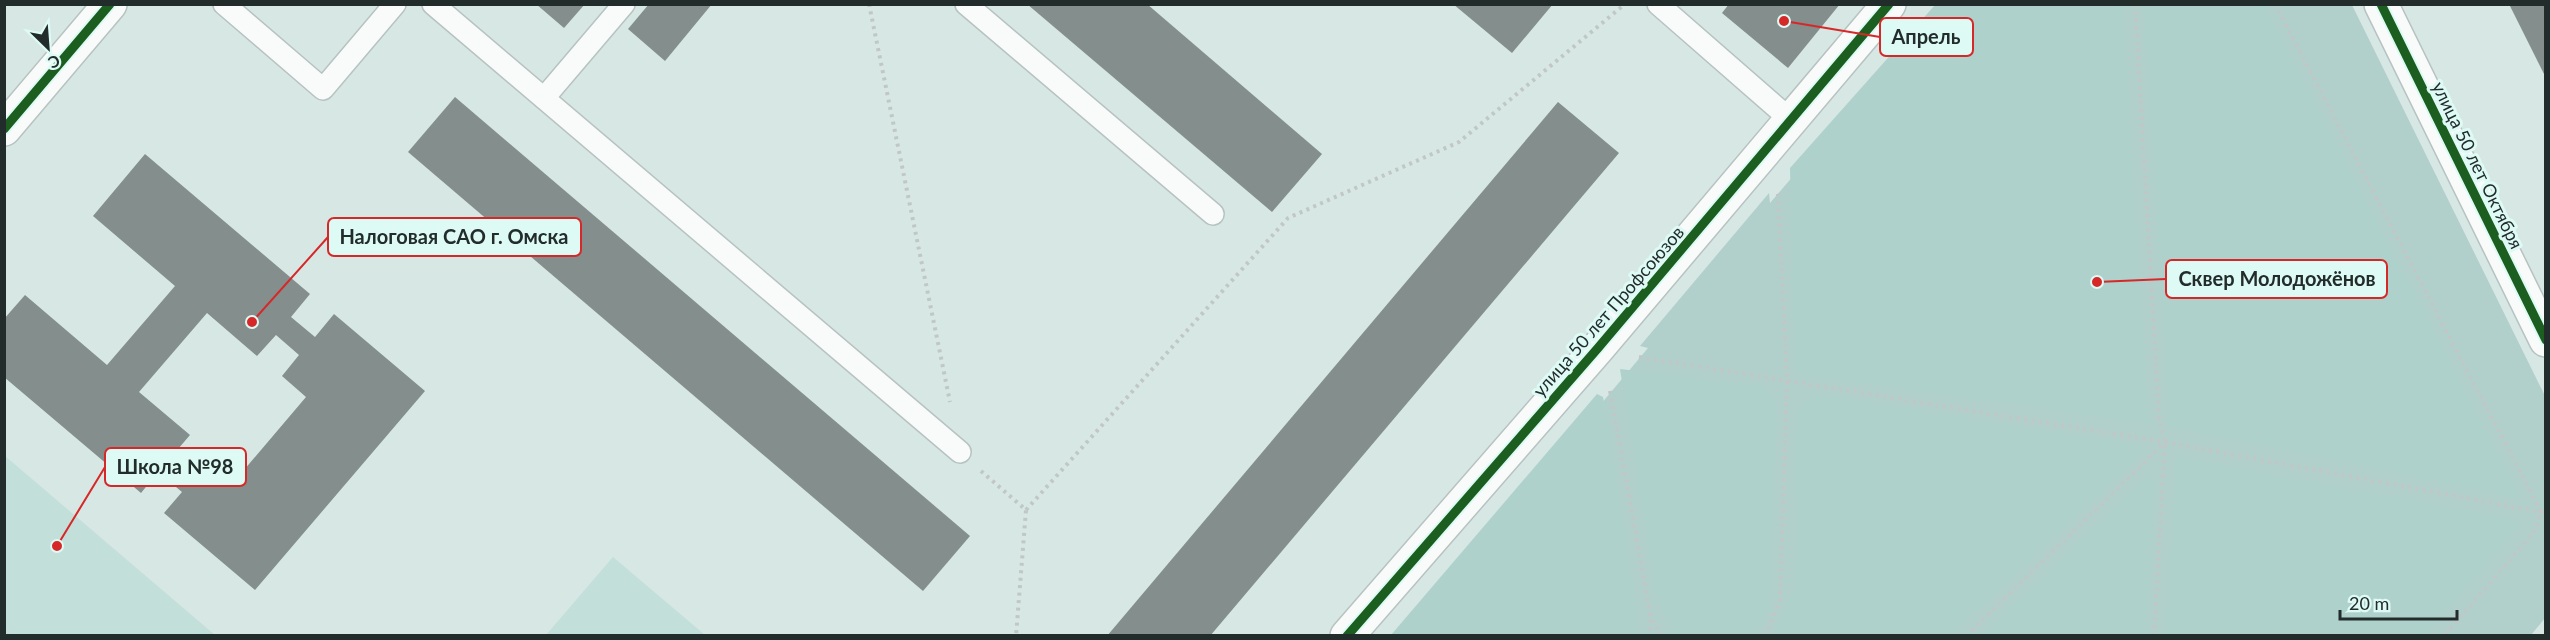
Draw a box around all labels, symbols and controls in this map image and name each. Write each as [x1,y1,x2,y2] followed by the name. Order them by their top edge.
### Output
[18,18,78,78] north arrow
[1880,18,1973,56] callout: Апрель
[1891,24,1961,48] text: Апрель
[45,51,63,73] text: С
[2428,78,2528,252] street label: улица 50 лет Октября
[328,218,581,256] callout: Налоговая САО г. Омска
[1528,221,1688,401] street label: улица 50 лет Профсоюзов
[339,224,569,248] text: Налоговая САО г. Омска
[2166,260,2387,298] callout: Сквер Молодожёнов
[2178,266,2376,290] text: Сквер Молодожёнов
[105,448,246,486] callout: Школа №98
[117,454,233,478] text: Школа №98
[2340,583,2457,621] scale bar
[2349,592,2389,614] text: 20 m

